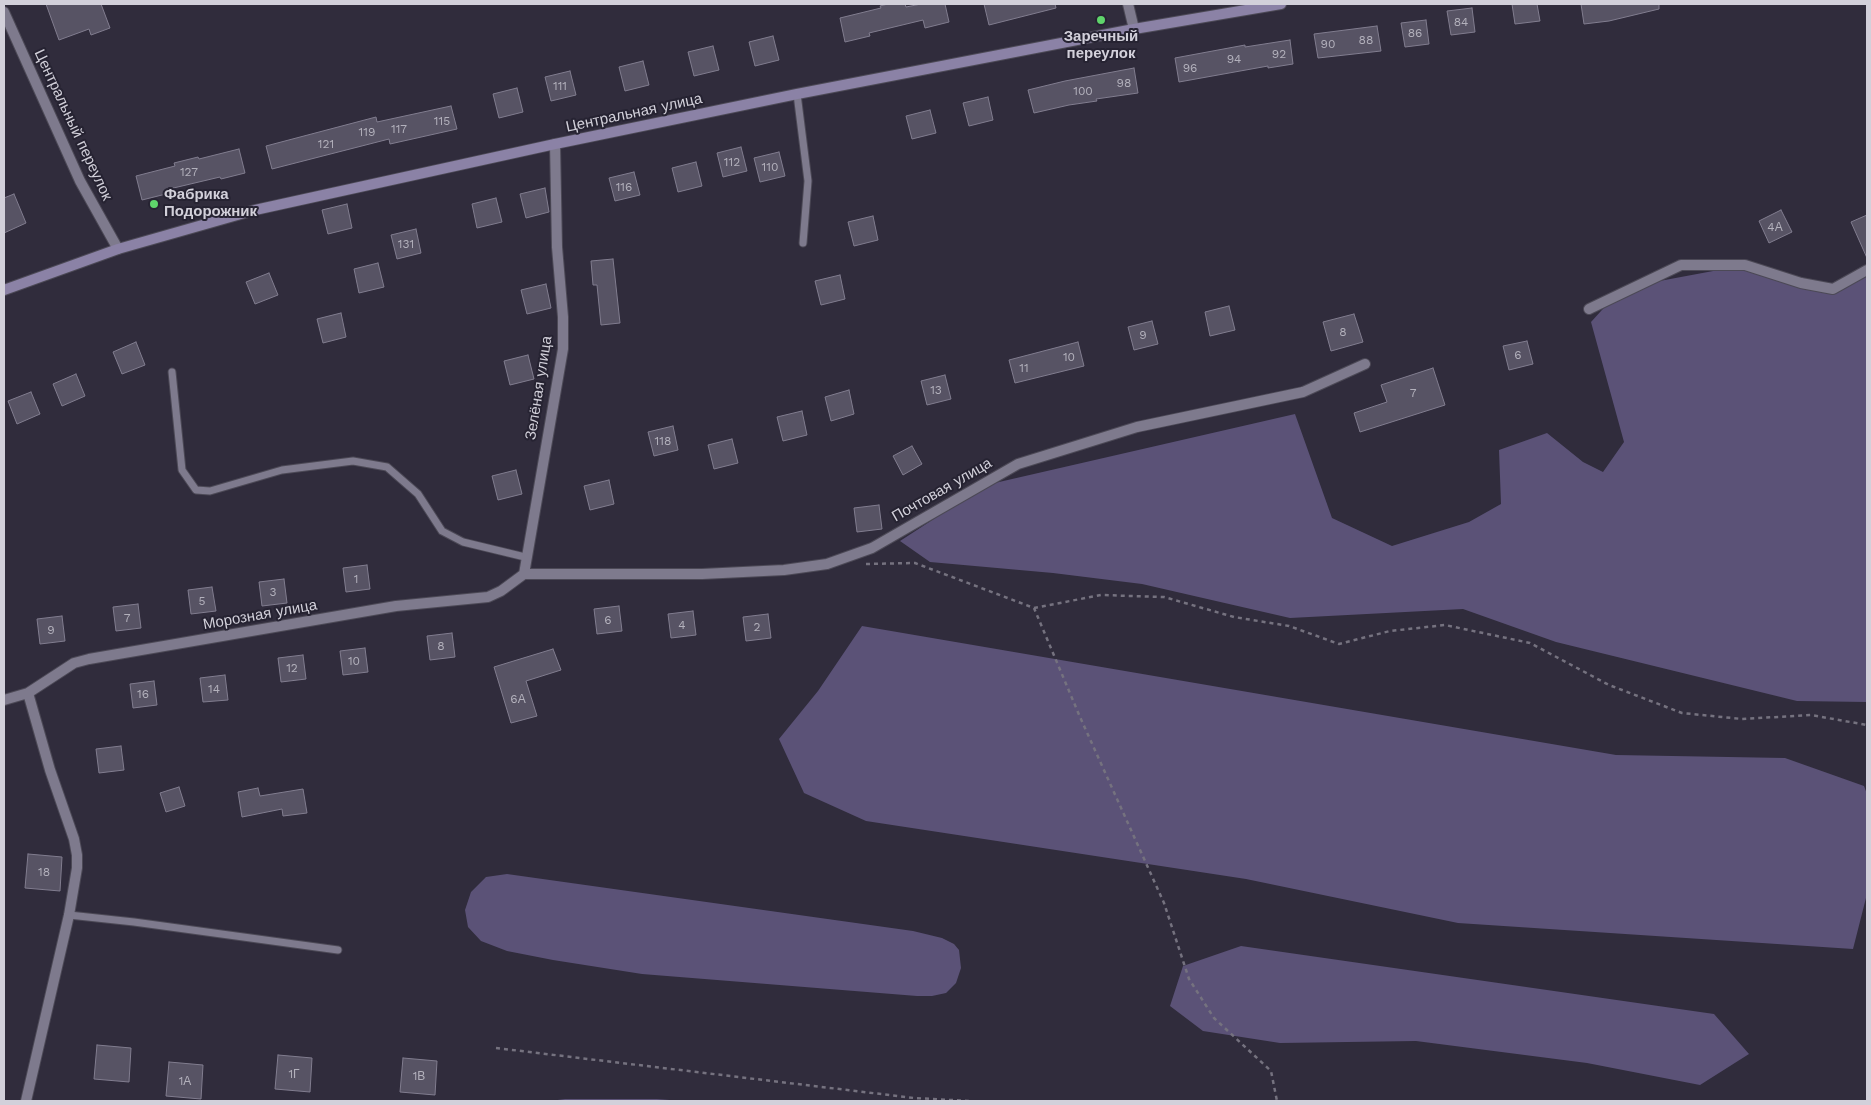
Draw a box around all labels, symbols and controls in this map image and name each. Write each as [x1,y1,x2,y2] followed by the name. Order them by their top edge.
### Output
[1095,14,1107,26] marker: Заречный переулок
[1454,15,1468,29] house number: 84
[1408,26,1422,40] house number: 86
[1064,28,1138,63] place label: Заречный переулок
[1359,33,1373,47] house number: 88
[1321,37,1335,51] house number: 90
[30,47,116,203] street label: Центральный переулок
[1272,47,1286,61] house number: 92
[1227,52,1241,66] house number: 94
[1183,61,1197,75] house number: 96
[1117,76,1131,90] house number: 98
[553,79,567,93] house number: 111
[1073,84,1093,98] house number: 100
[564,90,704,136] street label: Центральная улица
[434,114,450,128] house number: 115
[391,122,407,136] house number: 117
[359,125,375,139] house number: 119
[318,137,334,151] house number: 121
[724,155,740,169] house number: 112
[762,160,778,174] house number: 110
[180,165,198,179] house number: 127
[616,180,632,194] house number: 116
[164,186,257,221] place label: Фабрика Подорожник
[148,198,160,210] marker: Фабрика Подорожник
[1767,220,1783,234] house number: 4А
[398,237,414,251] house number: 131
[1339,325,1347,339] house number: 8
[1139,328,1147,342] house number: 9
[522,335,556,441] street label: Зелёная улица
[1514,348,1522,362] house number: 6
[1063,350,1075,364] house number: 10
[1019,361,1029,375] house number: 11
[930,383,942,397] house number: 13
[1410,386,1416,400] house number: 7
[655,434,671,448] house number: 118
[889,454,995,526] street label: Почтовая улица
[354,572,358,586] house number: 1
[270,585,276,599] house number: 3
[199,594,205,608] house number: 5
[202,596,318,634] street label: Морозная улица
[124,611,130,625] house number: 7
[604,613,612,627] house number: 6
[678,618,686,632] house number: 4
[754,620,760,634] house number: 2
[47,623,55,637] house number: 9
[437,639,445,653] house number: 8
[348,654,360,668] house number: 10
[286,661,298,675] house number: 12
[208,682,220,696] house number: 14
[137,687,149,701] house number: 16
[510,692,526,706] house number: 6А
[38,865,50,879] house number: 18
[288,1067,300,1081] house number: 1Г
[413,1069,425,1083] house number: 1В
[179,1074,191,1088] house number: 1А

